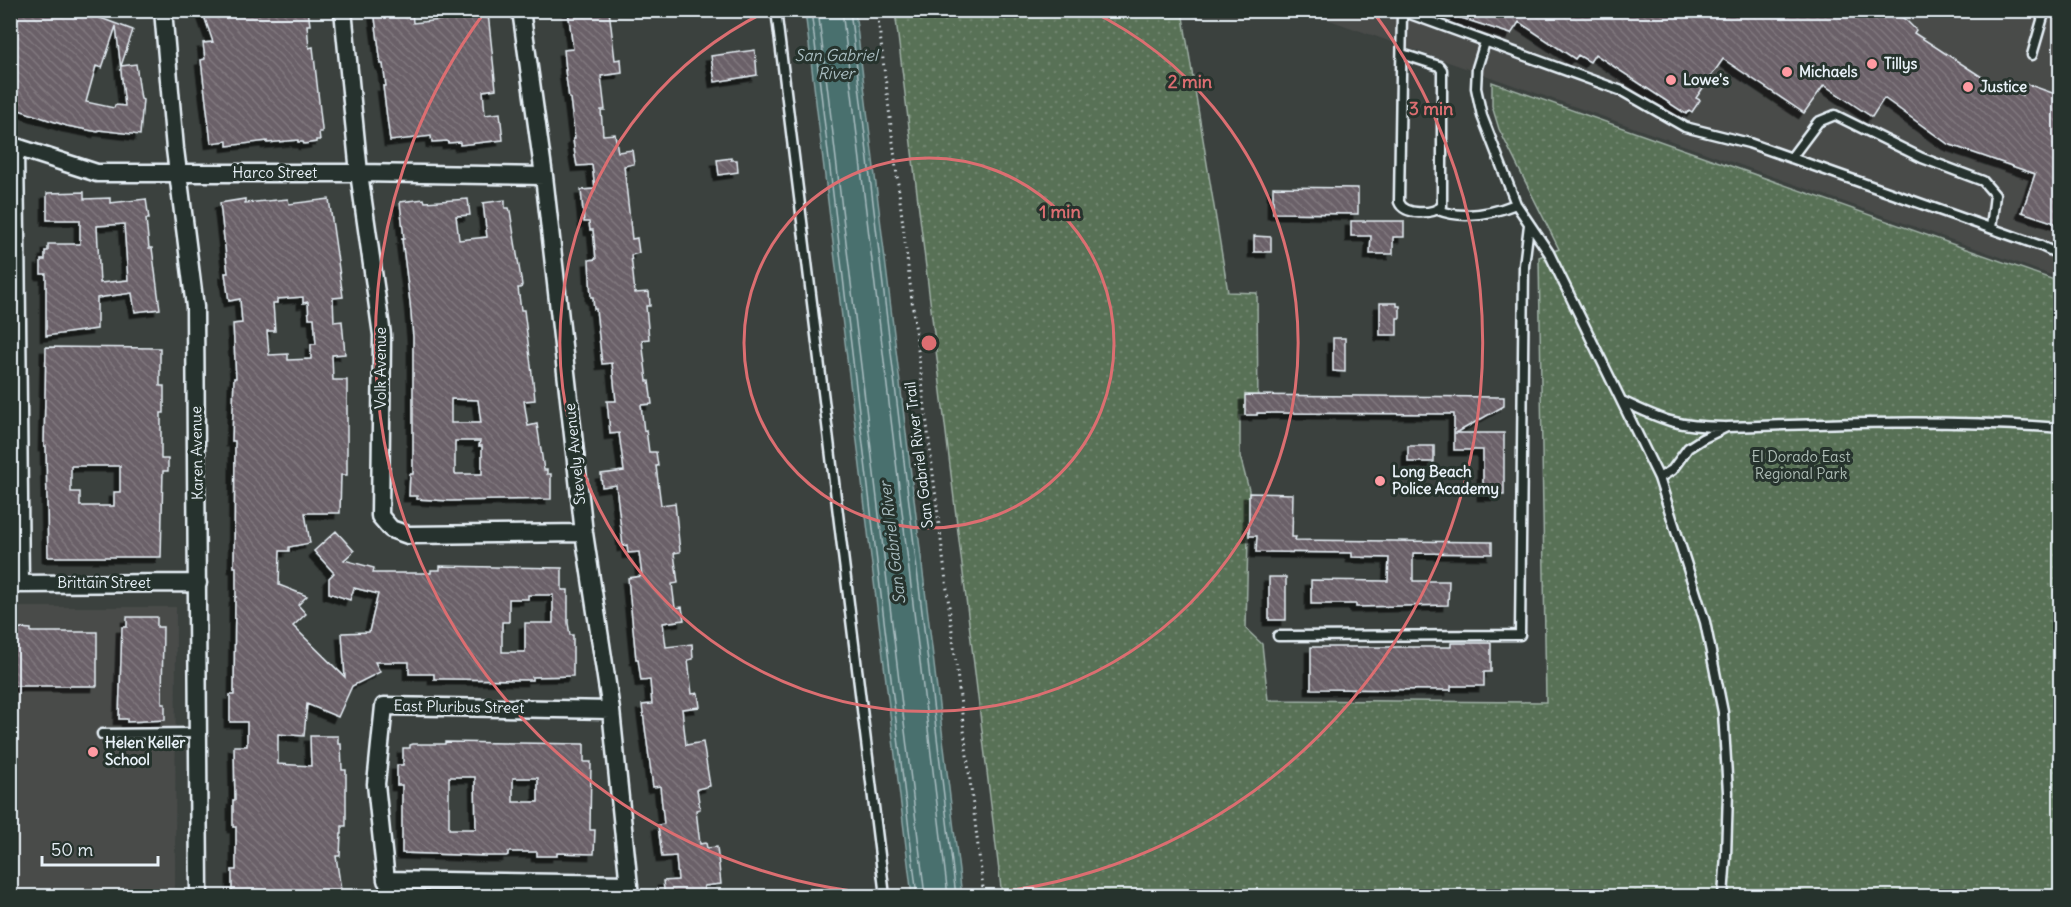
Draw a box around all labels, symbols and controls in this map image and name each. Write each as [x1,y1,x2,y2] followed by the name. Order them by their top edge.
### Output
[795,45,880,83] water label: San Gabriel River
[1884,54,1917,74] place label: Tillys
[1865,57,1879,71] marker: Tillys
[1799,62,1858,81] place label: Michaels
[1780,65,1794,79] marker: Michaels
[1168,70,1213,93] text: 2 min
[1683,70,1729,89] place label: Lowe's
[1664,73,1678,87] marker: Lowe's
[1980,77,2027,96] place label: Justice
[1961,80,1975,94] marker: Justice
[1409,97,1454,120] text: 3 min
[233,163,317,182] street label: Harco Street
[1039,200,1081,223] text: 1 min
[371,327,390,409] street label: Volk Avenue
[919,333,939,353] centre of rings
[900,381,937,529] street label: San Gabriel River Trail
[560,402,589,506] street label: Stevely Avenue
[186,406,207,500] street label: Karen Avenue
[1751,447,1851,483] park label: El Dorado East Regional Park
[1392,462,1499,499] place label: Long Beach Police Academy
[1373,474,1387,488] marker: Long Beach Police Academy
[874,478,909,605] water label: San Gabriel River
[57,573,151,592] street label: Brittain Street
[394,696,525,717] street label: East Pluribus Street
[105,733,186,769] place label: Helen Keller School
[86,745,100,759] marker: Helen Keller School
[42,829,158,867] scale bar
[51,838,93,861] text: 50 m

